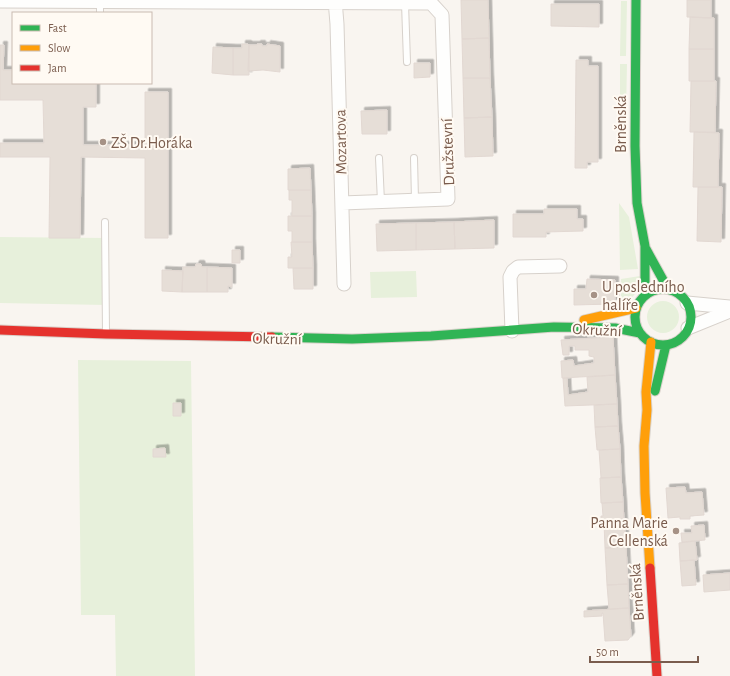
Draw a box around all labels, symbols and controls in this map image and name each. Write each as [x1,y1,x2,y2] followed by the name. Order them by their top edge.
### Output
[12,12,152,84] legend
[48,22,67,34] text: Fast
[48,42,70,54] text: Slow
[48,62,67,74] text: Jam
[613,95,629,153] street label: Brněnská
[332,109,350,175] street label: Mozartova
[439,118,457,186] street label: Družstevní
[111,133,193,151] place label: ZŠ Dr.Horáka
[98,137,108,147] marker: ZŠ Dr.Horáka
[602,279,685,313] place label: U posledního halíře
[589,290,599,300] marker: U posledního halíře
[572,321,622,339] street label: Okružní
[252,331,302,347] street label: Okružní
[590,515,668,549] place label: Panna Marie Cellenská
[671,526,681,536] marker: Panna Marie Cellenská
[627,563,647,621] street label: Brněnská
[590,638,698,664] scale bar
[596,646,619,658] text: 50 m

